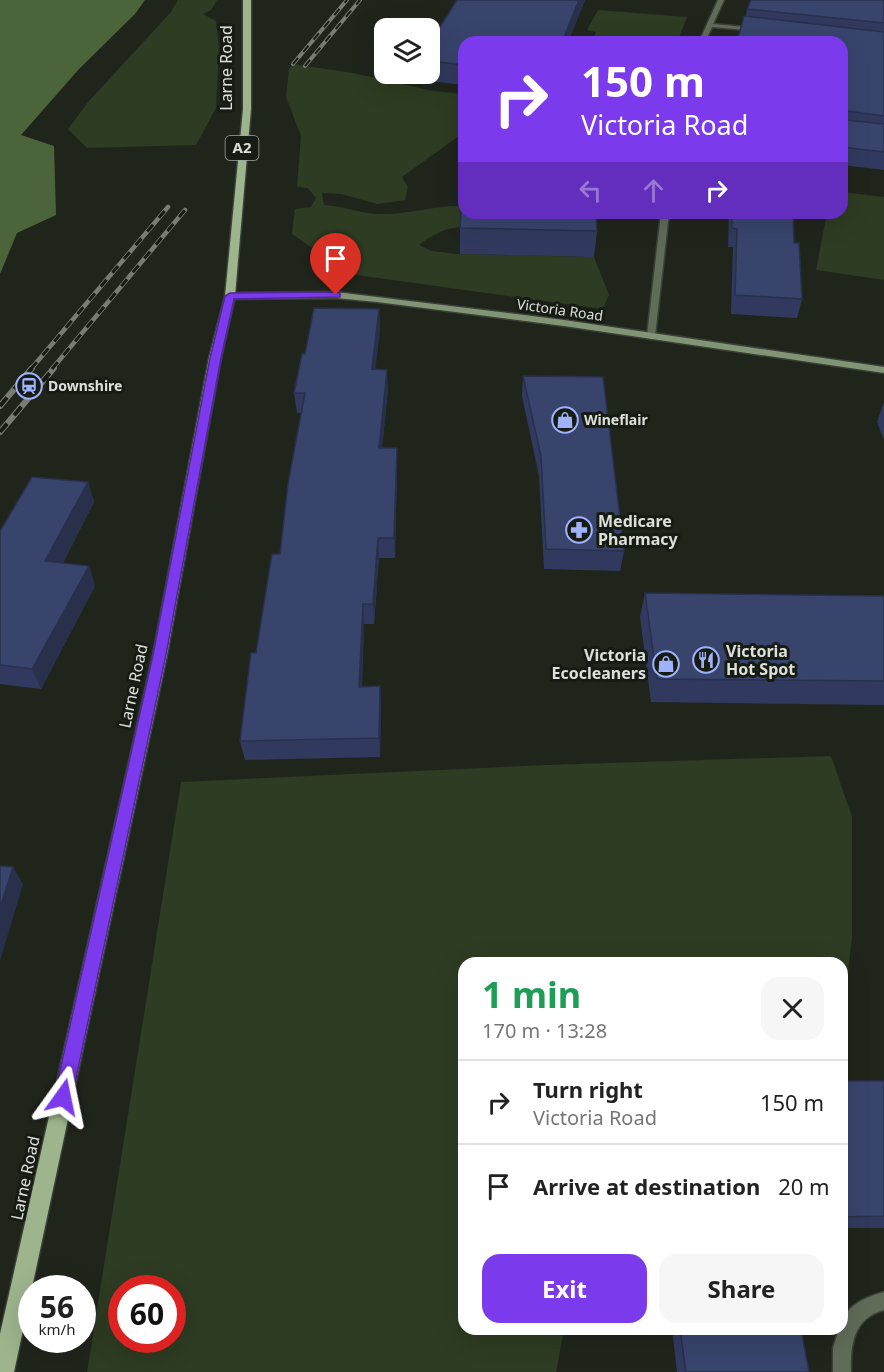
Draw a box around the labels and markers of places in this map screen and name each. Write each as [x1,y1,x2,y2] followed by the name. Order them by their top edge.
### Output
[310,233,361,295] pin
[14,371,44,401] station icon: Downshire
[48,376,122,395] place label: Downshire
[550,405,580,435] shop icon: Wineflair
[584,410,648,429] place label: Wineflair
[598,510,679,550] place label: Medicare Pharmacy
[564,515,594,545] pharmacy icon: Medicare Pharmacy
[726,640,795,680] place label: Victoria Hot Spot
[551,644,646,684] place label: Victoria Ecocleaners
[691,645,721,675] restaurant icon: Victoria Hot Spot
[651,649,681,679] shop icon: Victoria Ecocleaners

